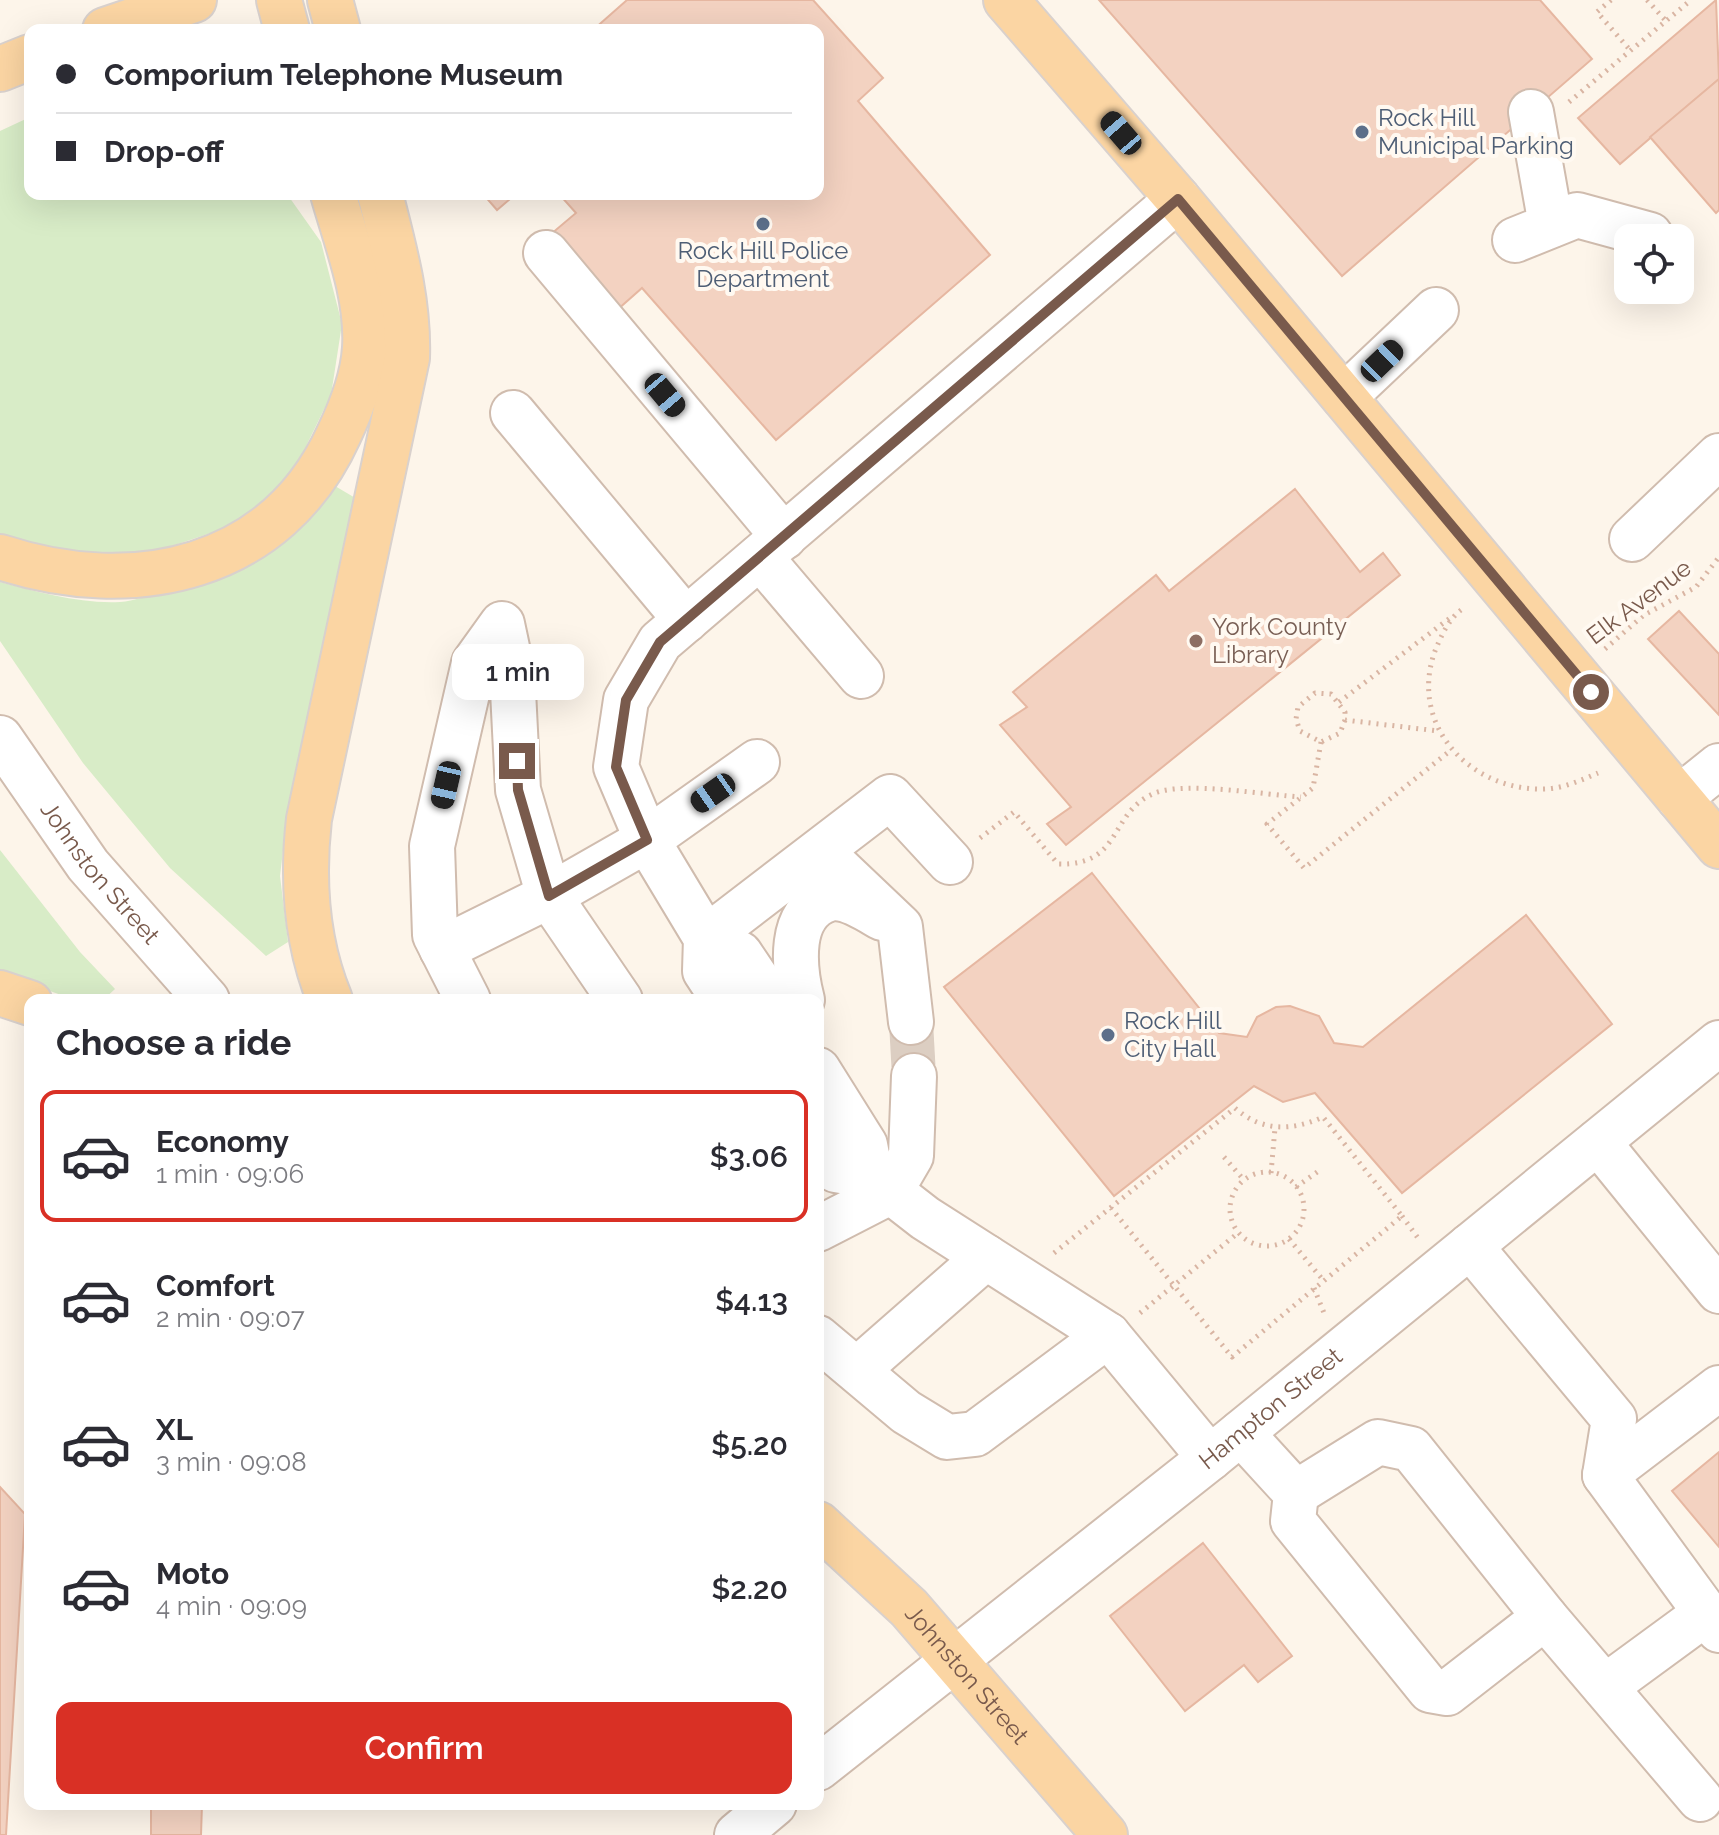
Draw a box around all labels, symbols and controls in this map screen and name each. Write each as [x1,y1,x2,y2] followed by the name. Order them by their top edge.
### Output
[104,57,563,92] text: Comporium Telephone Museum
[1378,103,1574,160] place label: Rock Hill Municipal Parking
[1096,107,1146,159] car
[1353,123,1371,141] marker: Rock Hill Municipal Parking
[104,134,224,169] text: Drop-off
[754,215,772,233] marker: Rock Hill Police Department
[1614,224,1694,304] map controls
[1614,224,1694,304] button: locate
[678,236,848,293] place label: Rock Hill Police Department
[1356,336,1408,386] car
[640,369,690,421] car
[1581,553,1697,650] street label: Elk Avenue
[1212,612,1347,669] place label: York County Library
[1187,632,1205,650] marker: York County Library
[451,645,583,701] callout: 1 min
[486,657,550,687] text: 1 min
[1573,674,1609,710] route start
[499,743,535,779] route end
[429,759,463,811] car
[686,769,740,817] car
[35,796,166,950] street label: Johnston Street
[1124,1006,1222,1063] place label: Rock Hill City Hall
[56,1021,291,1063] text: Choose a ride
[1099,1026,1117,1044] marker: Rock Hill City Hall
[60,1120,132,1192] icon: car
[156,1124,289,1159] text: Economy
[710,1139,788,1174] text: $3.06
[156,1159,304,1189] text: 1 min · 09:06
[60,1264,132,1336] icon: car
[156,1268,275,1303] text: Comfort
[715,1283,788,1318] text: $4.13
[156,1303,305,1333] text: 2 min · 09:07
[1193,1341,1348,1475] street label: Hampton Street
[60,1408,132,1480] icon: car
[156,1412,193,1447] text: XL
[711,1427,788,1462] text: $5.20
[156,1447,307,1477] text: 3 min · 09:08
[60,1552,132,1624] icon: car
[156,1556,229,1591] text: Moto
[711,1571,788,1606] text: $2.20
[156,1591,307,1621] text: 4 min · 09:09
[899,1599,1035,1750] street label: Johnston Street
[56,1702,792,1794] button: Confirm

